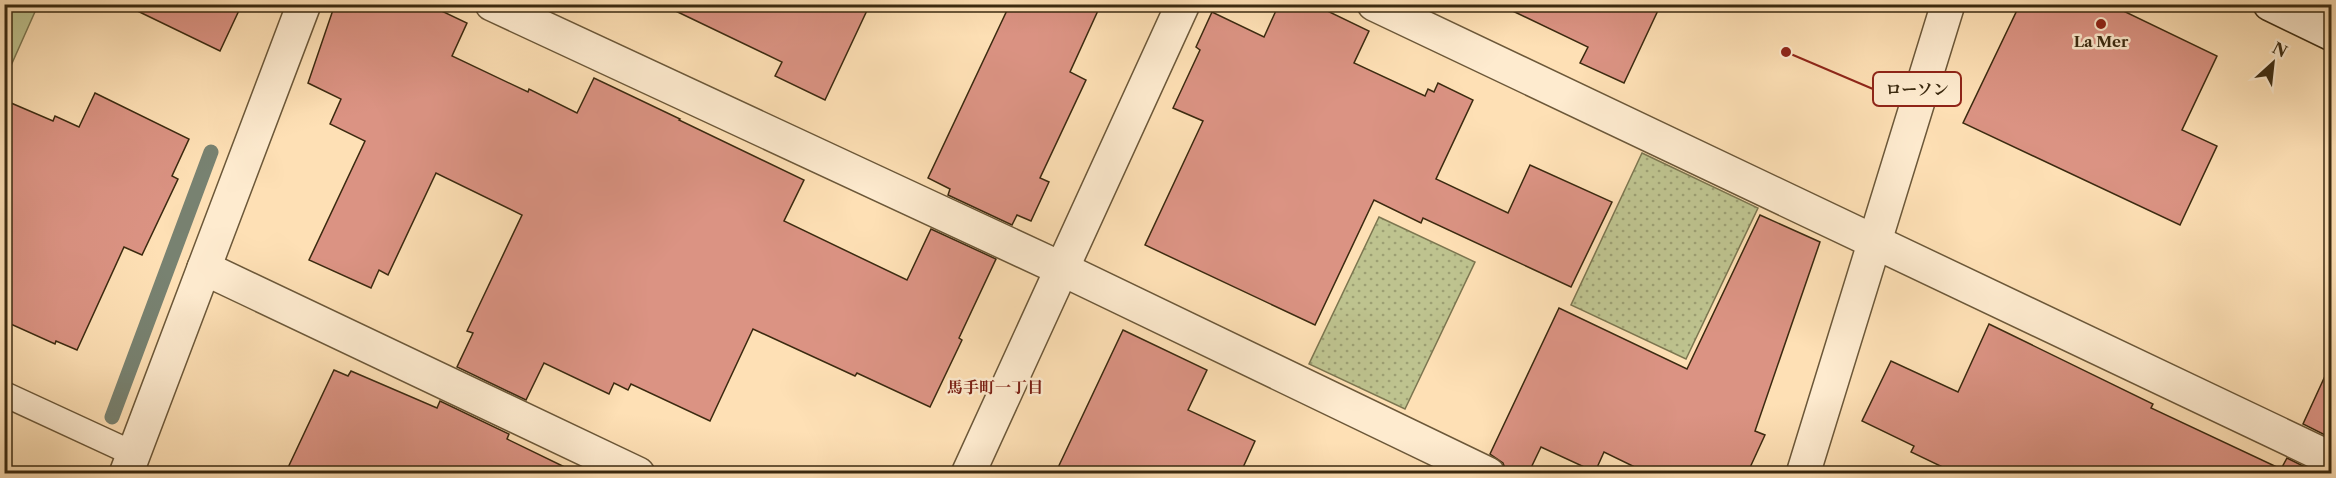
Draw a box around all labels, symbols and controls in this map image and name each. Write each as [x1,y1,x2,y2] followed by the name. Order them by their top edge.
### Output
[2094,17,2108,31] marker: La Mer
[2074,32,2129,51] place label: La Mer
[2243,33,2303,93] north arrow
[2269,38,2291,62] text: N
[1873,72,1961,106] callout: ローソン
[1885,79,1949,99] text: ローソン
[947,377,1043,397] district label: 馬手町一丁目

